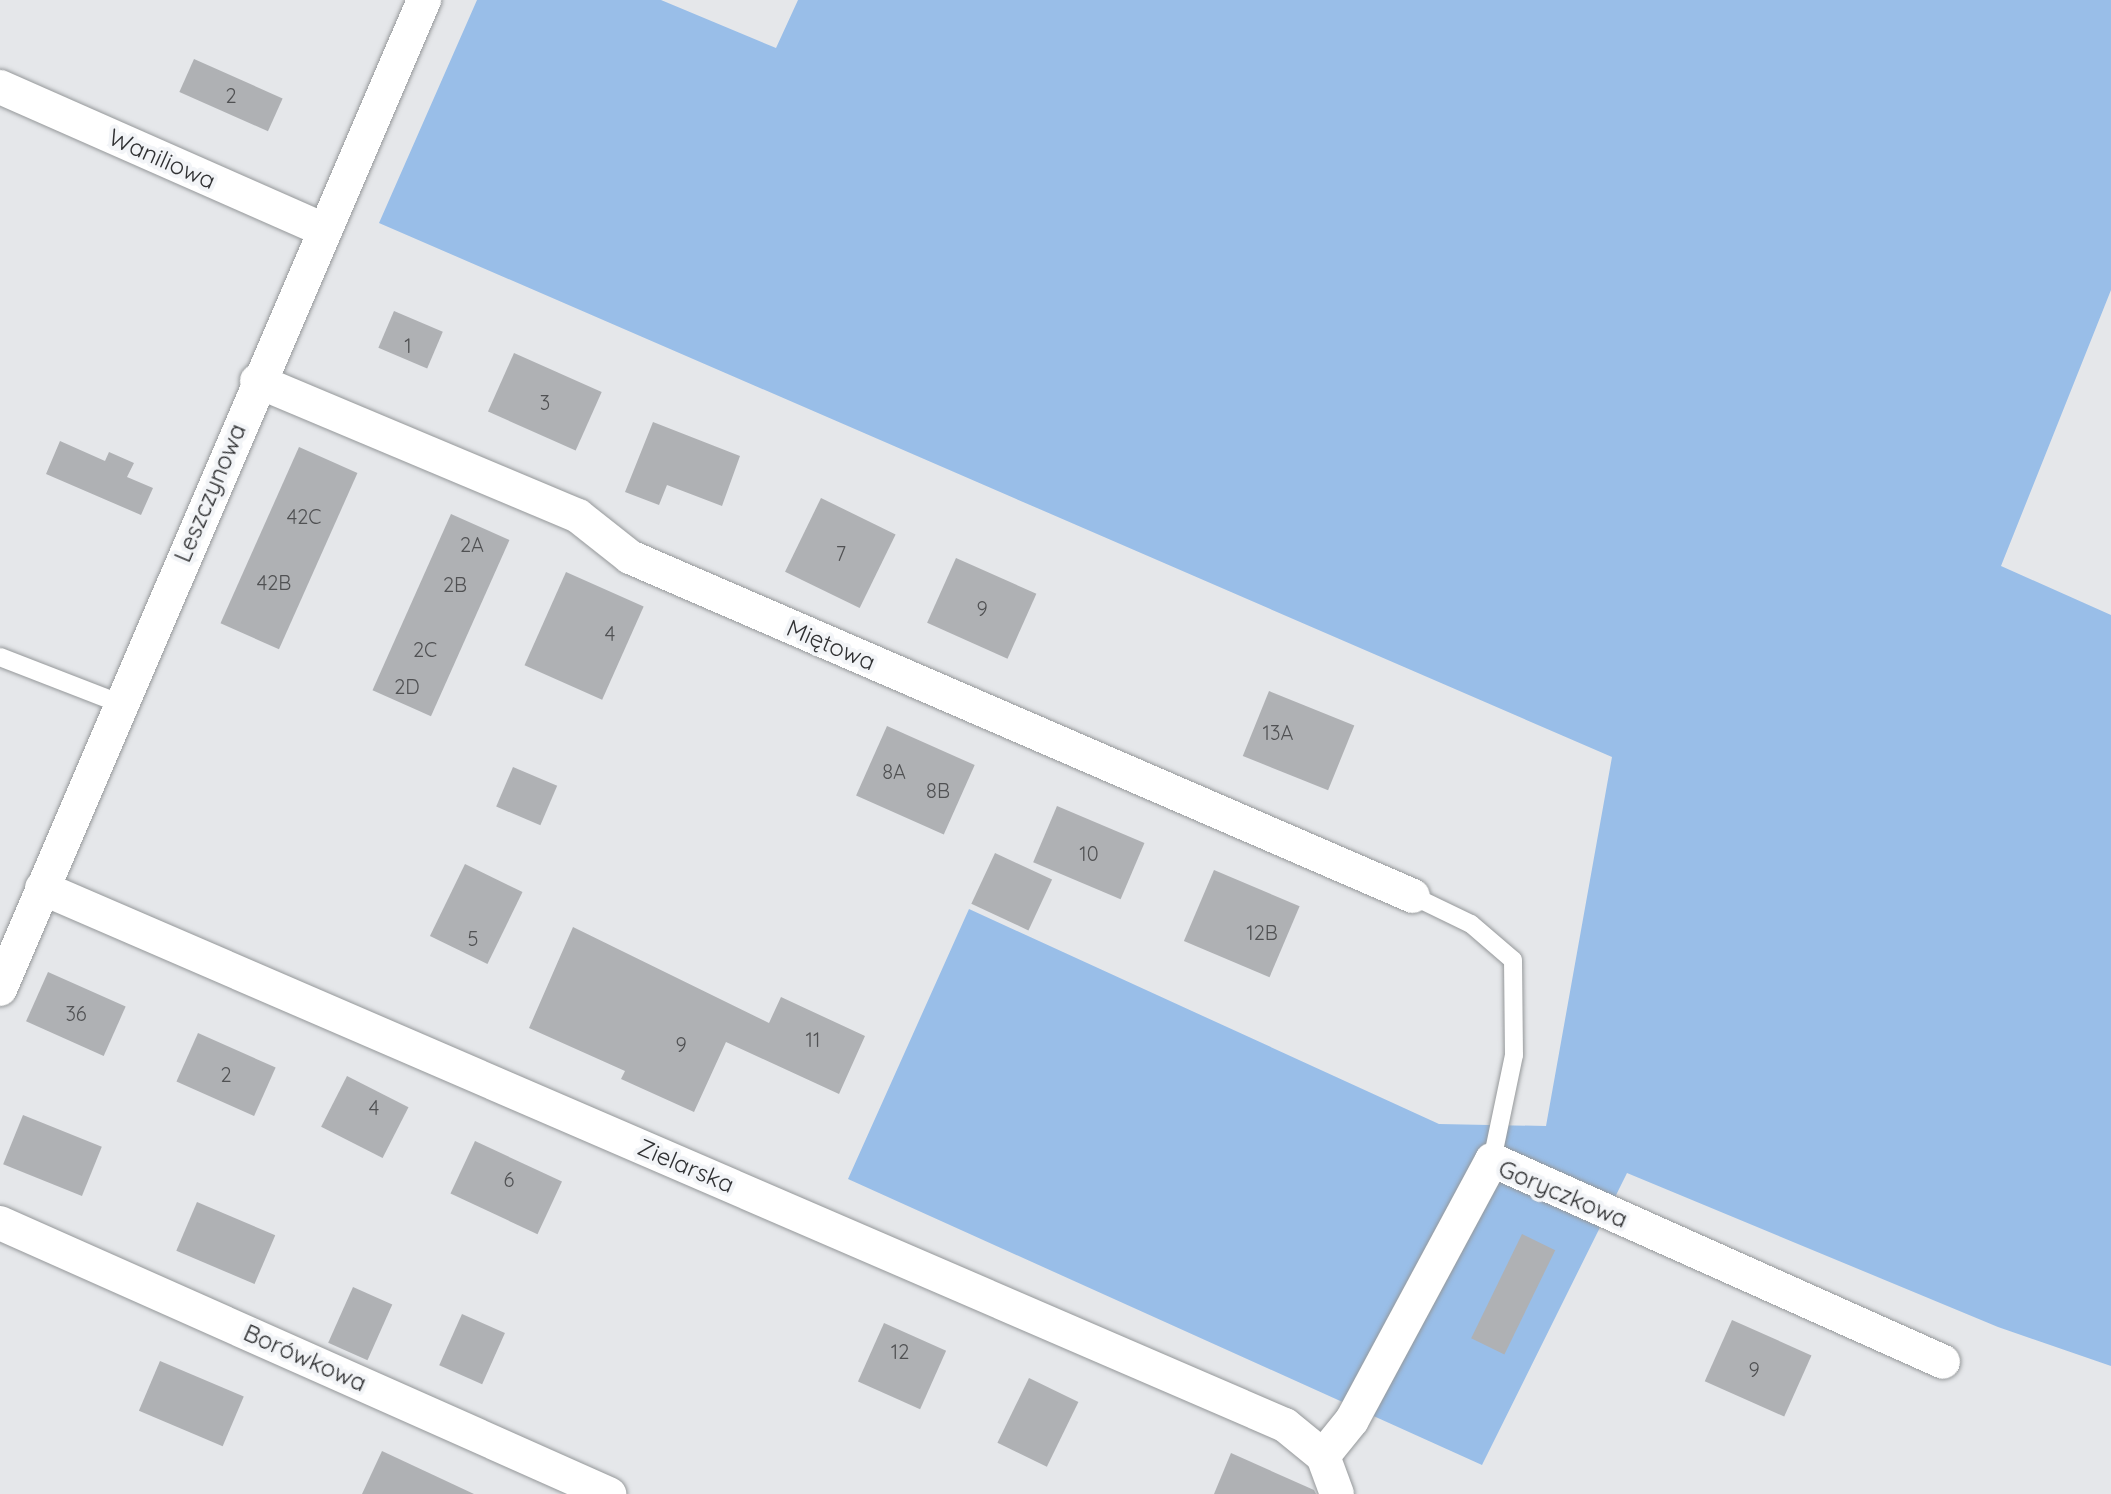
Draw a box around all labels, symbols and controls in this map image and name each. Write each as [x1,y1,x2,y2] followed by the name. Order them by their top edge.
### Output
[225,83,237,107] house number: 2
[104,123,220,195] street label: Waniliowa
[404,333,412,357] house number: 1
[540,390,550,414] house number: 3
[168,420,252,566] street label: Leszczynowa
[287,504,321,528] house number: 42C
[460,532,484,556] house number: 2A
[836,541,846,565] house number: 7
[257,570,291,594] house number: 42B
[443,572,467,596] house number: 2B
[976,596,988,620] house number: 9
[782,613,880,677] street label: Miętowa
[605,621,615,645] house number: 4
[413,637,437,661] house number: 2C
[394,674,420,698] house number: 2D
[1263,720,1293,744] house number: 13A
[882,759,906,783] house number: 8A
[926,778,950,802] house number: 8B
[1079,841,1099,865] house number: 10
[1246,920,1278,944] house number: 12B
[468,926,478,950] house number: 5
[65,1001,87,1025] house number: 36
[806,1027,820,1051] house number: 11
[675,1032,687,1056] house number: 9
[220,1062,232,1086] house number: 2
[369,1095,379,1119] house number: 4
[633,1133,739,1199] street label: Zielarska
[1494,1154,1632,1234] street label: Goryczkowa
[504,1167,514,1191] house number: 6
[239,1318,371,1398] street label: Borówkowa
[891,1339,909,1363] house number: 12
[1748,1357,1760,1381] house number: 9

